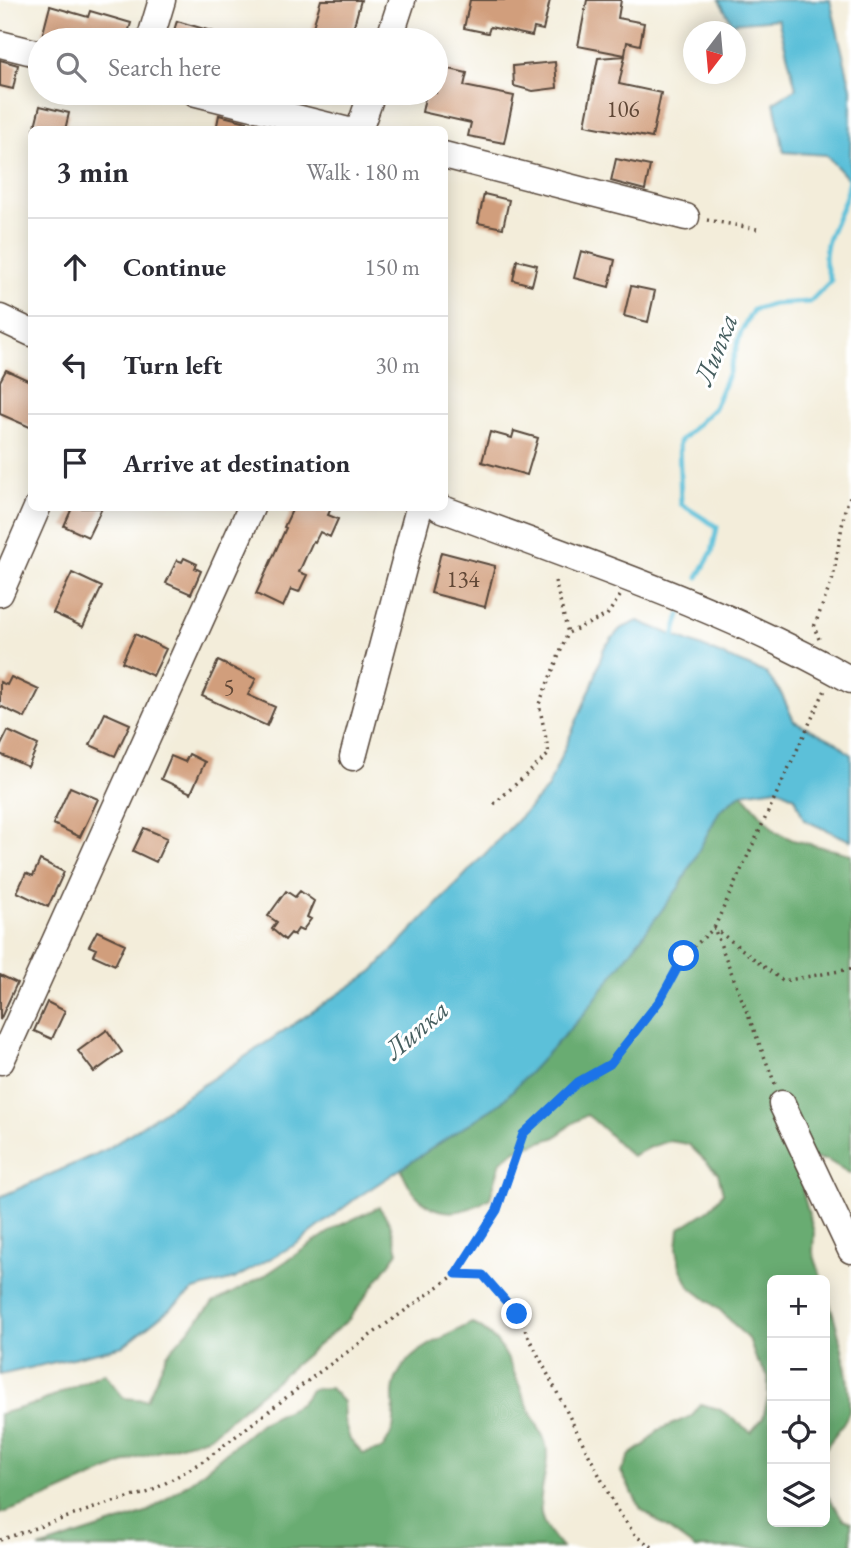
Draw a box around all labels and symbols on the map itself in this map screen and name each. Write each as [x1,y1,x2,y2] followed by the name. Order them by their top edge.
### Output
[683,21,746,84] north arrow
[606,94,640,124] house number: 106
[684,308,746,392] water label: Липка
[446,564,481,594] house number: 134
[223,672,235,702] house number: 5
[668,940,699,971] route start
[375,991,456,1068] water label: Липка
[501,1298,532,1329] route end

